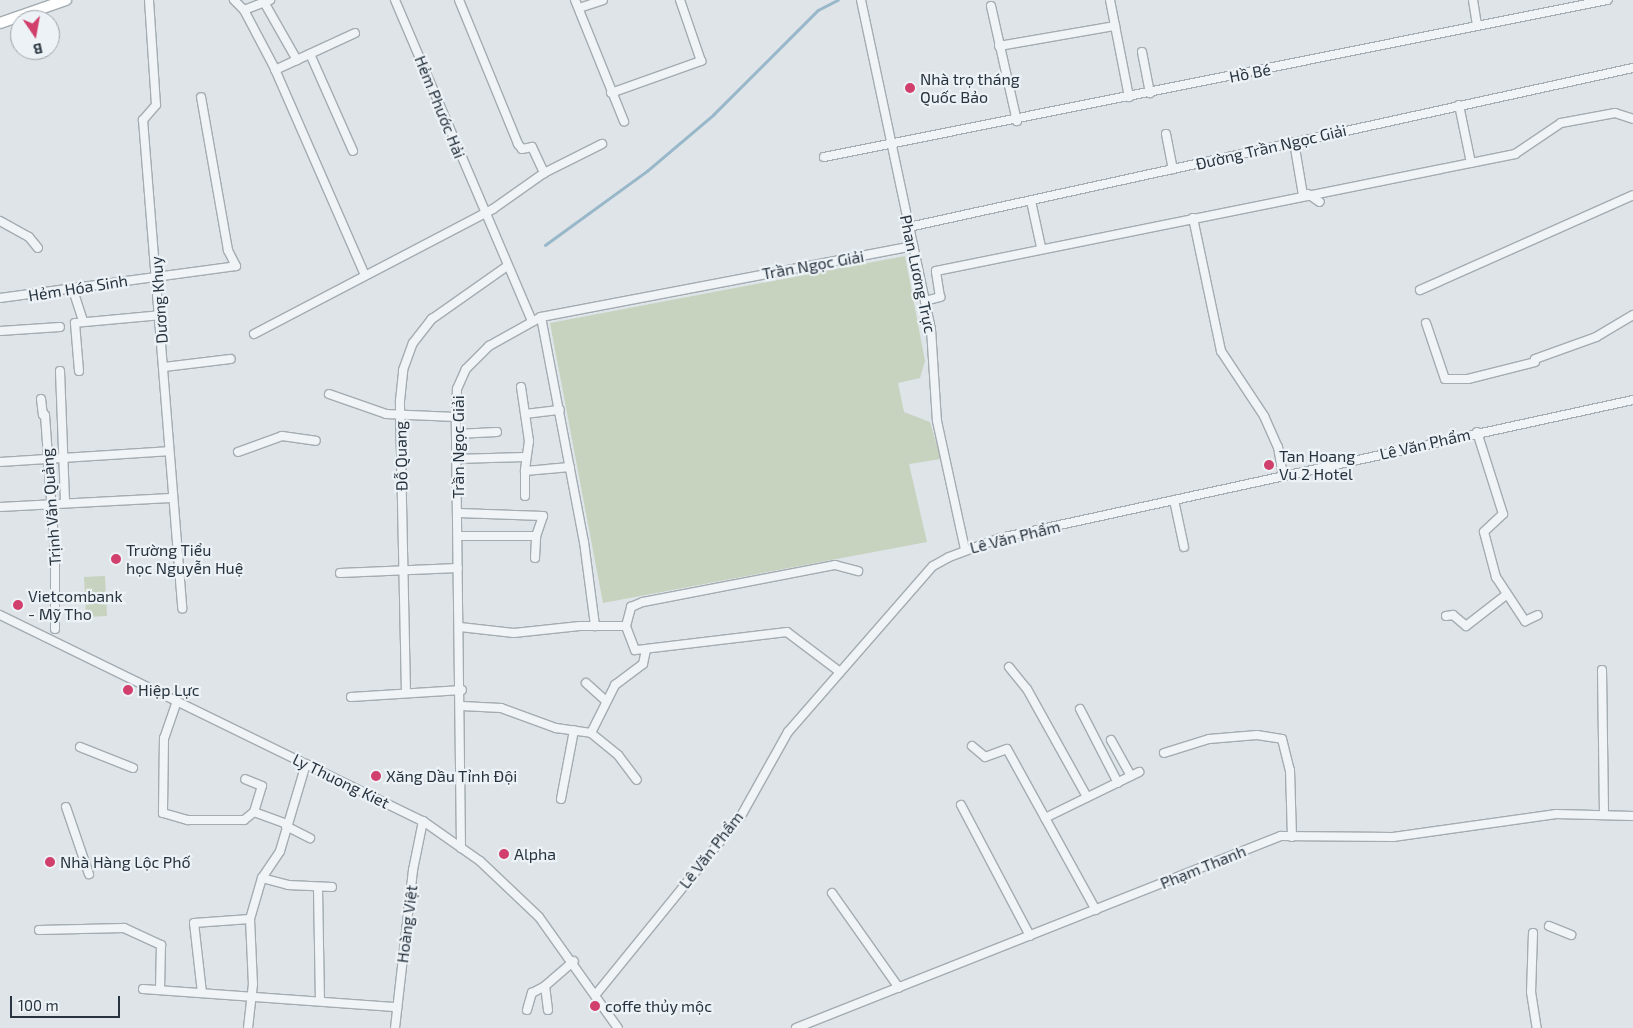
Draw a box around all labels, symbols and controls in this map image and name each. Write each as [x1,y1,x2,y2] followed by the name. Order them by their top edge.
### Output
[10,10,60,60] north arrow
[32,40,44,58] text: B
[411,53,469,161] street label: Hẻm Phước Hải
[1228,60,1272,86] street label: Hồ Bé
[920,69,1020,107] place label: Nhà trọ tháng Quốc Bảo
[904,82,916,94] marker: Nhà trọ tháng Quốc Bảo
[1194,120,1348,174] street label: Đường Trần Ngọc Giải
[896,213,940,335] street label: Phan Lương Trực
[760,247,866,283] street label: Trần Ngọc Giải
[146,256,172,344] street label: Dương Khuy
[27,271,129,305] street label: Hẻm Hóa Sinh
[448,395,468,499] street label: Trần Ngọc Giải
[391,421,411,491] street label: Đỗ Quang
[1378,424,1472,464] street label: Lê Văn Phẩm
[1279,446,1355,484] place label: Tan Hoang Vu 2 Hotel
[37,447,65,567] street label: Trịnh Văn Quảng
[1263,459,1275,471] marker: Tan Hoang Vu 2 Hotel
[968,516,1062,558] street label: Lê Văn Phẩm
[126,540,243,578] place label: Trường Tiểu học Nguyễn Huệ
[110,553,122,565] marker: Trường Tiểu học Nguyễn Huệ
[28,586,123,624] place label: Vietcombank - Mỹ Tho
[12,599,24,611] marker: Vietcombank - Mỹ Tho
[138,680,200,700] place label: Hiệp Lực
[122,684,134,696] marker: Hiệp Lực
[289,749,393,813] street label: Ly Thuong Kiet
[386,766,518,786] place label: Xăng Dầu Tỉnh Đội
[370,770,382,782] marker: Xăng Dầu Tỉnh Đội
[675,808,747,892] street label: Lê Văn Phẩm
[1157,841,1249,893] street label: Phạm Thanh
[514,844,556,864] place label: Alpha
[498,848,510,860] marker: Alpha
[60,852,191,872] place label: Nhà Hàng Lộc Phố
[44,856,56,868] marker: Nhà Hàng Lộc Phố
[393,884,421,964] street label: Hoàng Việt
[12,986,122,1018] scale bar
[18,996,59,1014] text: 100 m
[605,996,713,1016] place label: coffe thủy mộc
[589,1000,601,1012] marker: coffe thủy mộc

